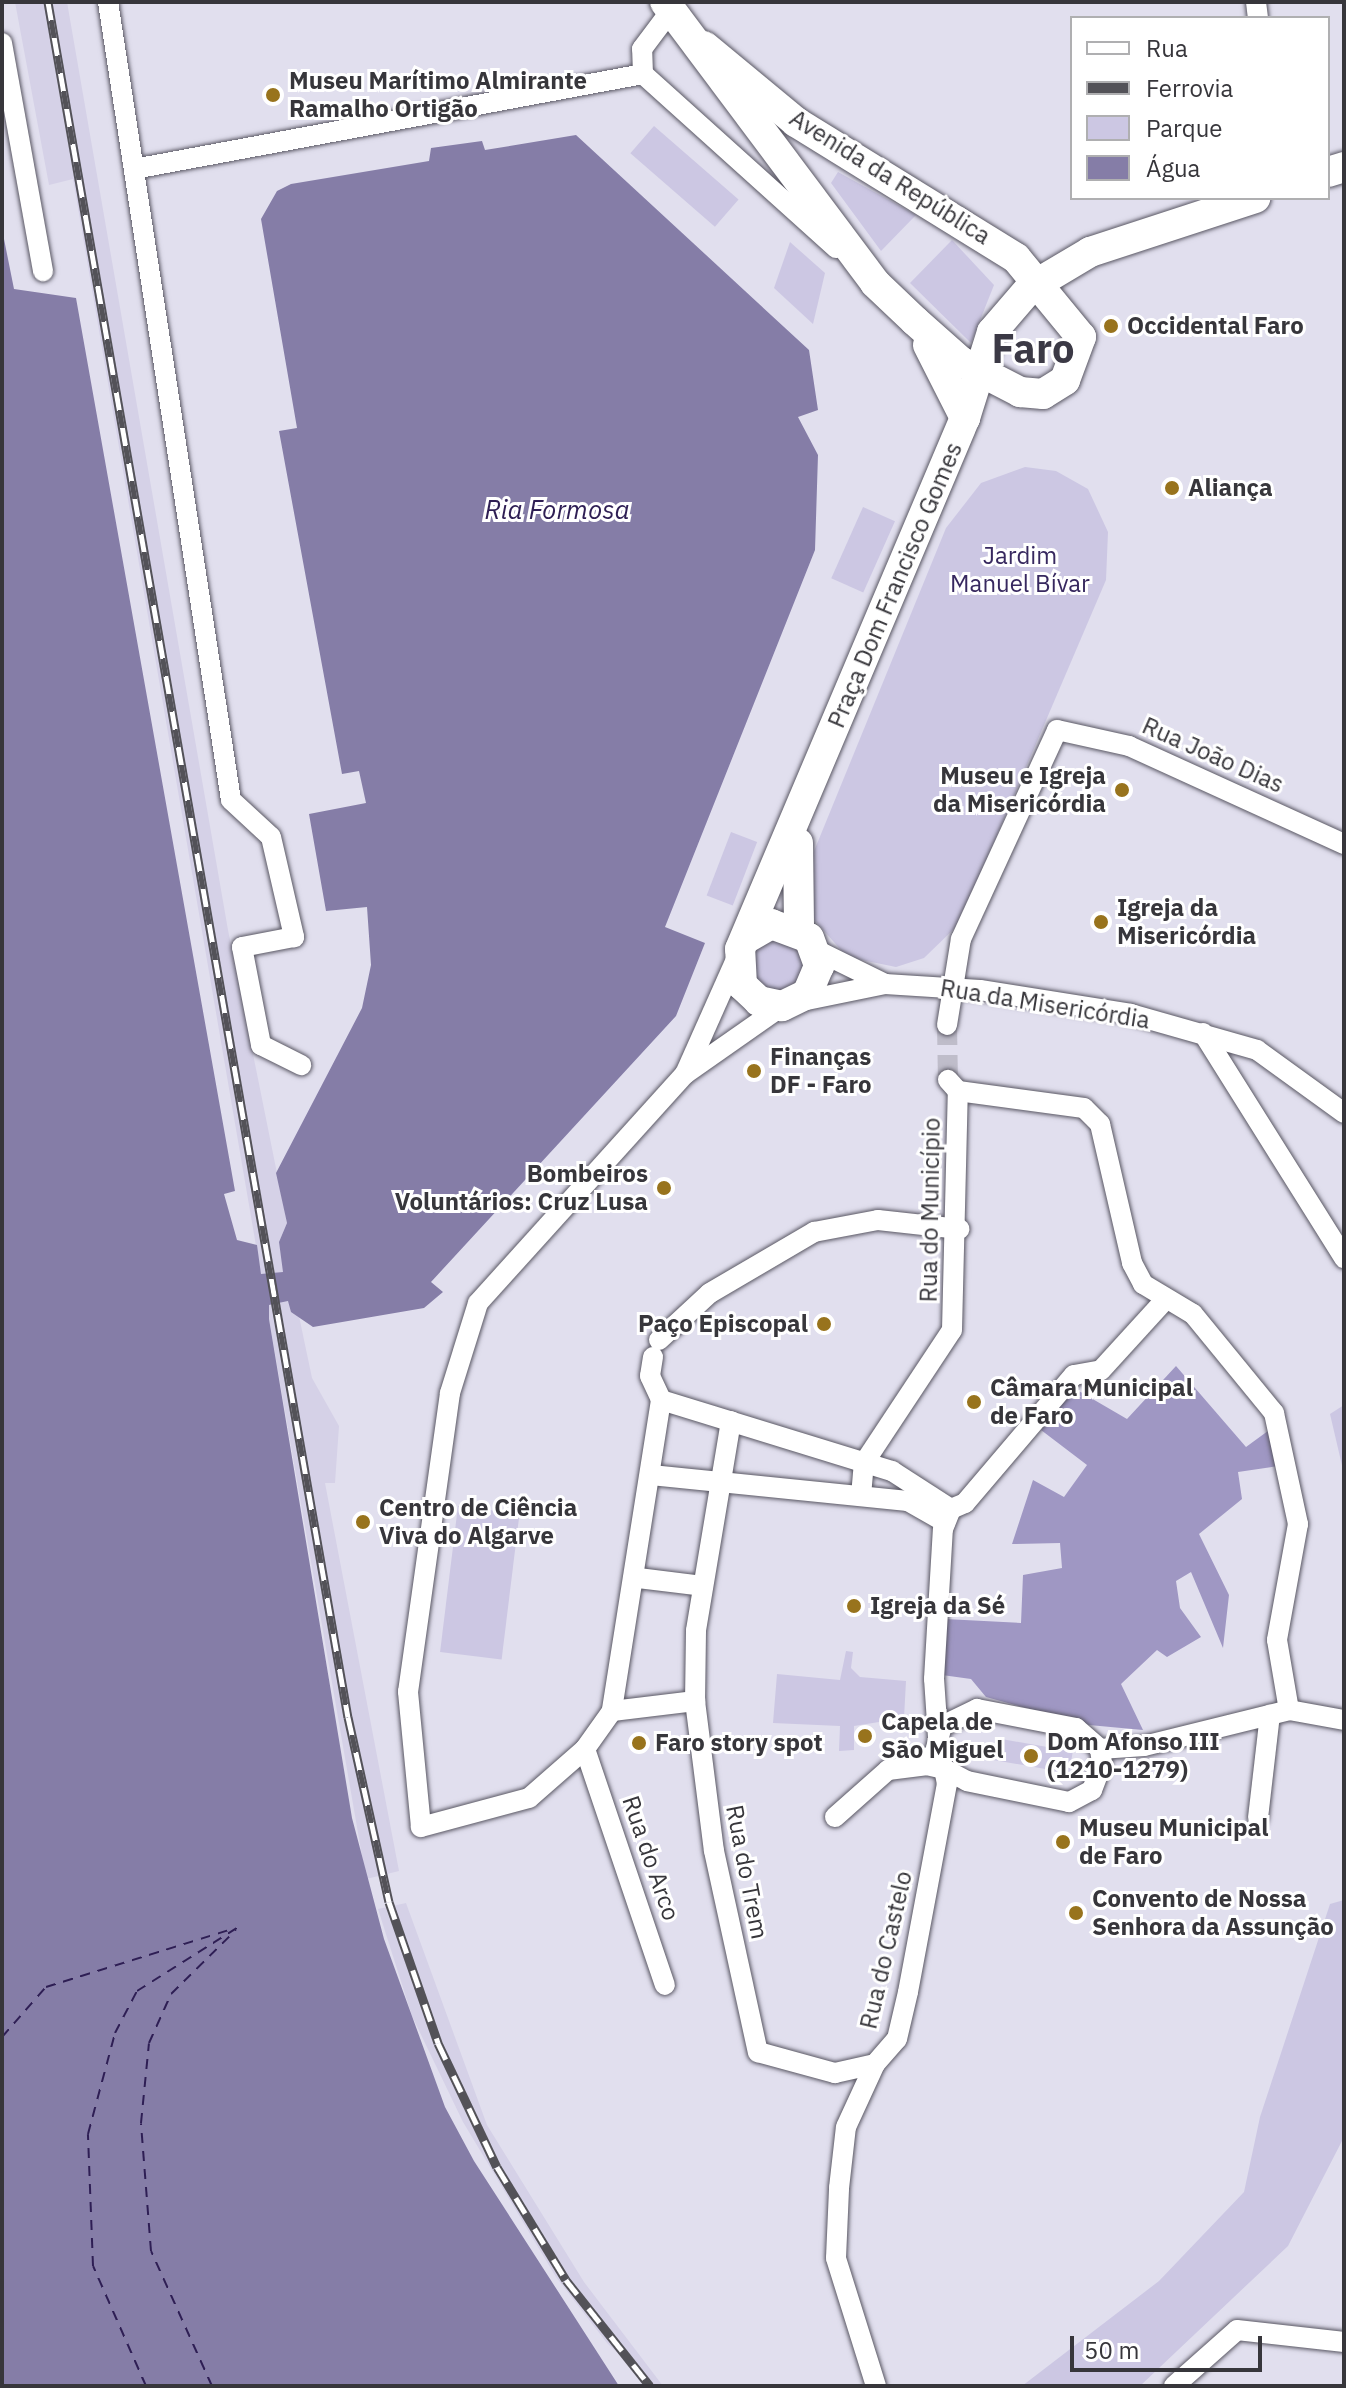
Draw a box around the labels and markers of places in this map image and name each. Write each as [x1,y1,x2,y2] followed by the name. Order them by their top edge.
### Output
[289,67,587,123] place label: Museu Marítimo Almirante Ramalho Ortigão
[264,86,282,104] marker: Museu Marítimo Almirante Ramalho Ortigão
[1127,312,1304,340] place label: Occidental Faro
[1102,317,1120,335] marker: Occidental Faro
[1188,474,1273,502] place label: Aliança
[1163,479,1181,497] marker: Aliança
[933,762,1106,818] place label: Museu e Igreja da Misericórdia
[1113,781,1131,799] marker: Museu e Igreja da Misericórdia
[1117,894,1256,950] place label: Igreja da Misericórdia
[1092,913,1110,931] marker: Igreja da Misericórdia
[770,1043,872,1099] place label: Finanças DF - Faro
[745,1062,763,1080] marker: Finanças DF - Faro
[395,1160,648,1216] place label: Bombeiros Voluntários: Cruz Lusa
[655,1179,673,1197] marker: Bombeiros Voluntários: Cruz Lusa
[638,1310,808,1338] place label: Paço Episcopal
[815,1315,833,1333] marker: Paço Episcopal
[990,1374,1193,1430] place label: Câmara Municipal de Faro
[965,1393,983,1411] marker: Câmara Municipal de Faro
[379,1494,577,1550] place label: Centro de Ciência Viva do Algarve
[354,1513,372,1531] marker: Centro de Ciência Viva do Algarve
[870,1592,1005,1620] place label: Igreja da Sé
[845,1597,863,1615] marker: Igreja da Sé
[881,1708,1004,1764] place label: Capela de São Miguel
[856,1727,874,1745] marker: Capela de São Miguel
[1047,1728,1220,1784] place label: Dom Afonso III (1210-1279)
[655,1729,823,1757] place label: Faro story spot
[630,1734,648,1752] marker: Faro story spot
[1022,1747,1040,1765] marker: Dom Afonso III (1210-1279)
[1079,1814,1268,1870] place label: Museu Municipal de Faro
[1054,1833,1072,1851] marker: Museu Municipal de Faro
[1092,1885,1334,1941] place label: Convento de Nossa Senhora da Assunção
[1067,1904,1085,1922] marker: Convento de Nossa Senhora da Assunção

